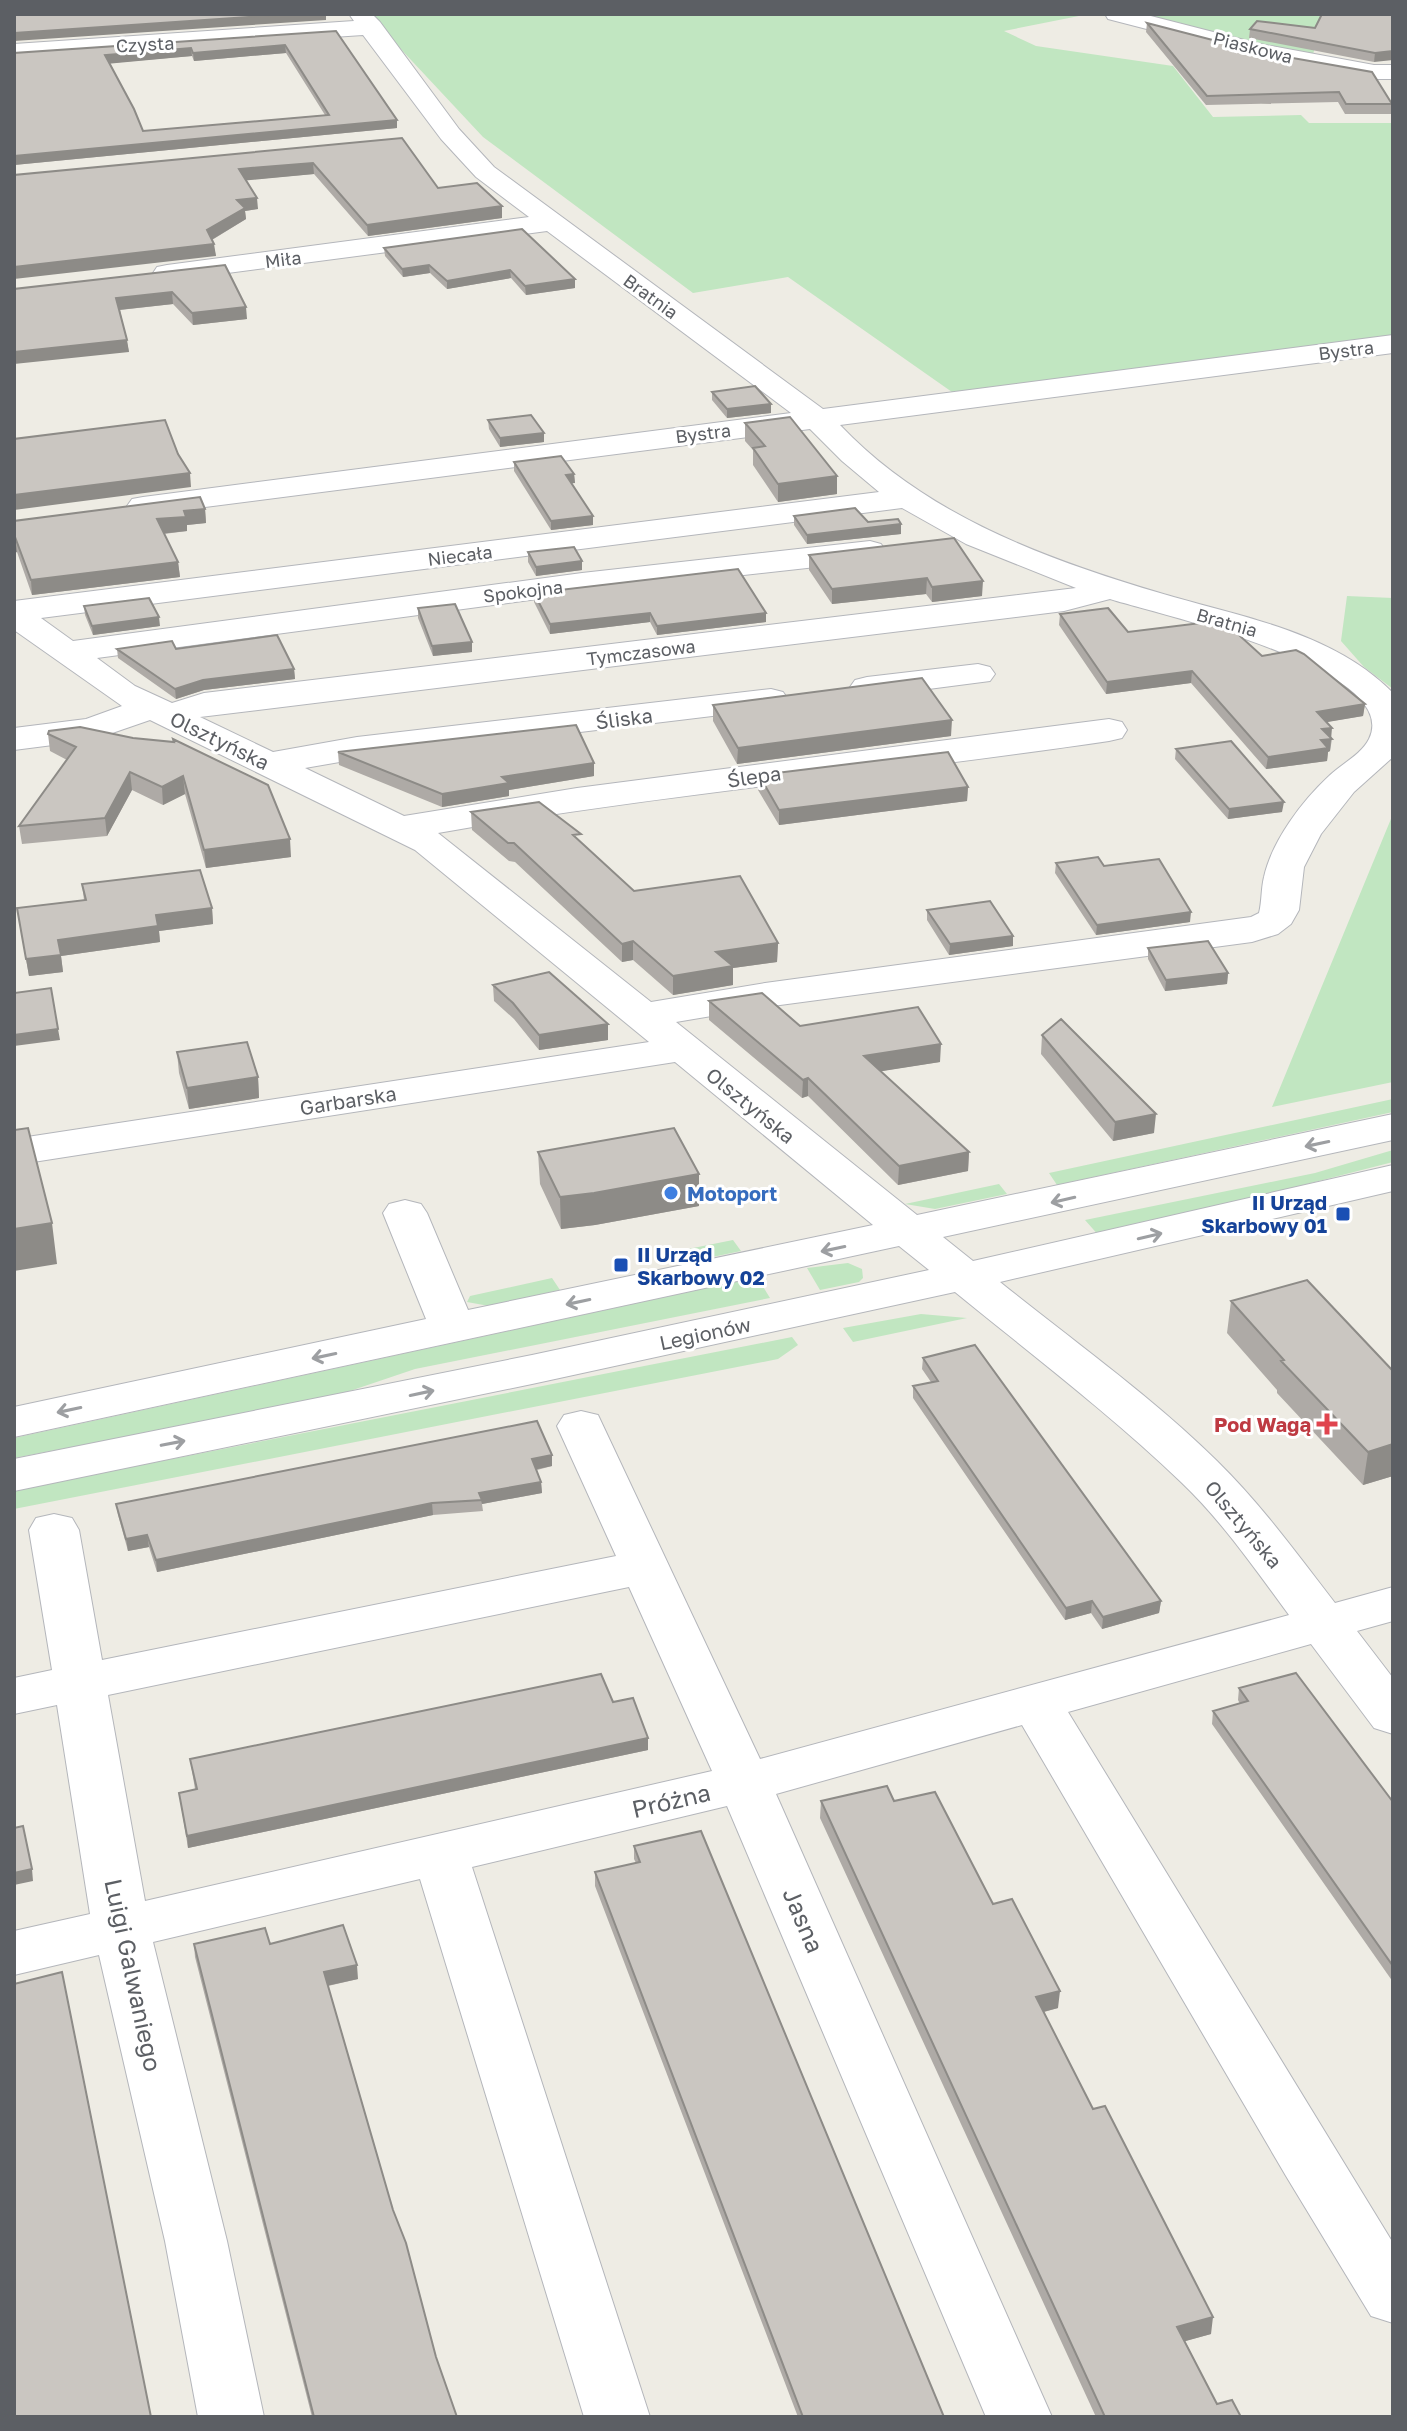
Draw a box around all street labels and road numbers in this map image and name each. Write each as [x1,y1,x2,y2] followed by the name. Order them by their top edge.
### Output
[1211,27,1295,67] street label: Piaskowa
[115,31,175,57] street label: Czysta
[263,246,303,272] street label: Miła
[619,269,683,323] street label: Bratnia
[1317,336,1375,364] street label: Bystra
[674,419,732,447] street label: Bystra
[426,540,494,570] street label: Niecała
[482,575,564,607] street label: Spokojna
[1194,603,1260,641] street label: Bratnia
[585,634,697,670] street label: Tymczasowa
[594,703,654,733] street label: Śliska
[167,706,273,774] street label: Olsztyńska
[725,760,783,792] street label: Ślepa
[702,1062,800,1148] street label: Olsztyńska
[298,1081,398,1119] street label: Garbarska
[657,1312,753,1354] street label: Legionów
[1200,1475,1288,1573] street label: Olsztyńska
[629,1777,713,1823] street label: Próżna
[99,1876,169,2074] street label: Luigi Galwaniego
[777,1883,831,1957] street label: Jasna

